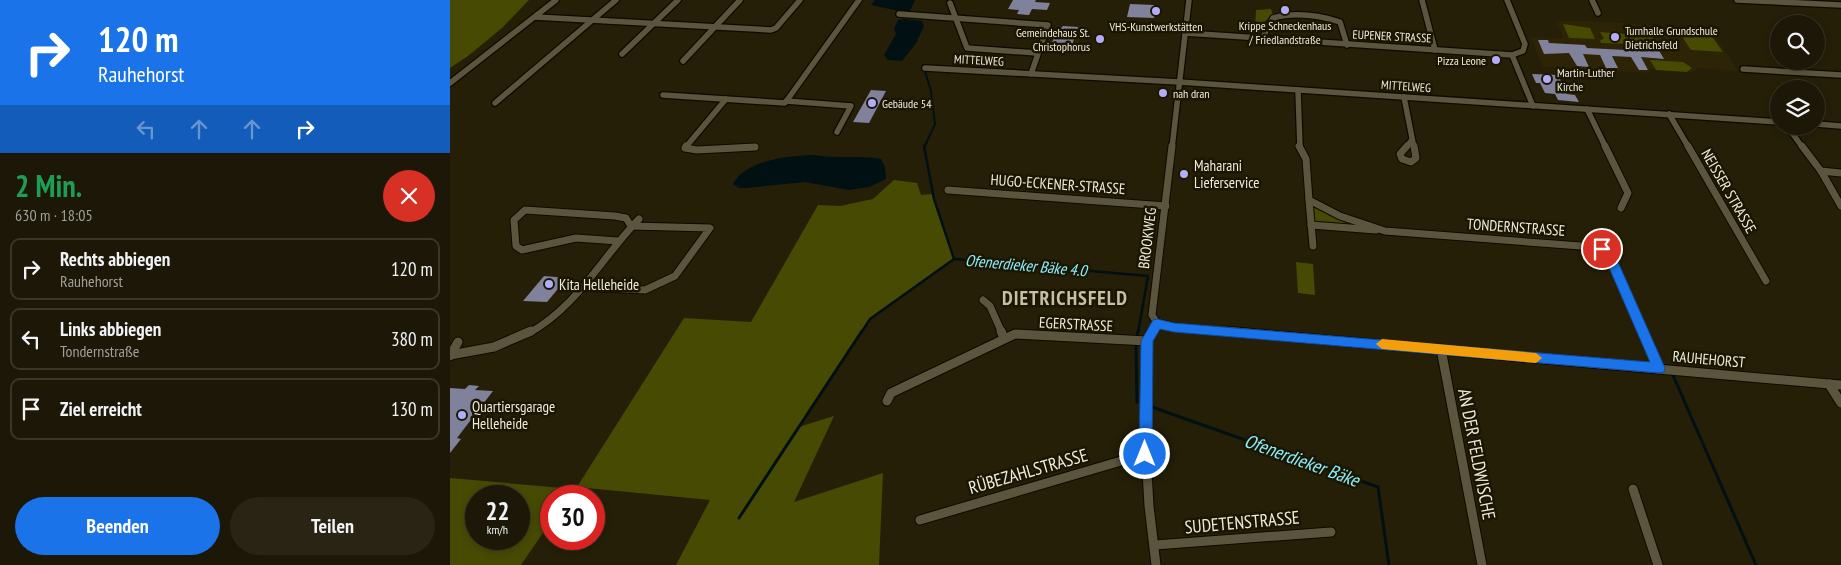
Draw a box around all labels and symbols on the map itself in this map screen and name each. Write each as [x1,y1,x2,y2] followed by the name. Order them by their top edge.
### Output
[1279,4,1291,16] marker: Krippe Schneckenhaus / Friedlandstraße
[1150,5,1162,17] marker: VHS-Kunstwerkstätten
[1239,18,1331,47] place label: Krippe Schneckenhaus / Friedlandstraße
[1109,19,1202,34] place label: VHS-Kunstwerkstätten
[1625,23,1718,52] place label: Turnhalle Grundschule Dietrichsfeld
[1016,25,1090,54] place label: Gemeindehaus St. Christophorus
[1352,26,1432,46] street label: EUPENER STRASSE
[1609,31,1621,43] marker: Turnhalle Grundschule Dietrichsfeld
[1094,33,1106,45] marker: Gemeindehaus St. Christophorus
[954,51,1004,69] street label: MITTELWEG
[1437,53,1486,68] place label: Pizza Leone
[1490,54,1502,66] marker: Pizza Leone
[1557,65,1615,94] place label: Martin-Luther Kirche
[1541,73,1553,85] marker: Martin-Luther Kirche
[1381,77,1432,95] street label: MITTELWEG
[1173,86,1209,101] place label: nah dran
[1157,87,1169,99] marker: nah dran
[882,96,932,111] place label: Gebäude 54
[866,97,878,109] marker: Gebäude 54
[1697,146,1761,236] street label: NEISSER STRASSE
[1194,156,1259,192] place label: Maharani Lieferservice
[1178,168,1190,180] marker: Maharani Lieferservice
[990,170,1126,198] street label: HUGO-ECKENER-STRASSE
[1134,206,1160,270] street label: BROOKWEG
[1466,214,1566,240] street label: TONDERNSTRASSE
[1581,228,1623,270] pin
[964,250,1089,280] water label: Ofenerdieker Bäke 4.0
[559,275,639,294] place label: Kita Helleheide
[543,278,555,290] marker: Kita Helleheide
[1002,285,1128,311] district label: DIETRICHSFELD
[1039,313,1113,335] street label: EGERSTRASSE
[1672,346,1746,372] street label: RAUHEHORST
[1453,387,1501,521] street label: AN DER FELDWISCHE
[472,397,555,433] place label: Quartiersgarage Helleheide
[456,409,468,421] marker: Quartiersgarage Helleheide
[1118,427,1170,479] position arrow
[1241,428,1364,492] water label: Ofenerdieker Bäke
[966,443,1090,499] street label: RÜBEZAHLSTRASSE
[540,485,605,550] speed limit sign: 30
[1184,506,1300,538] street label: SUDETENSTRASSE

